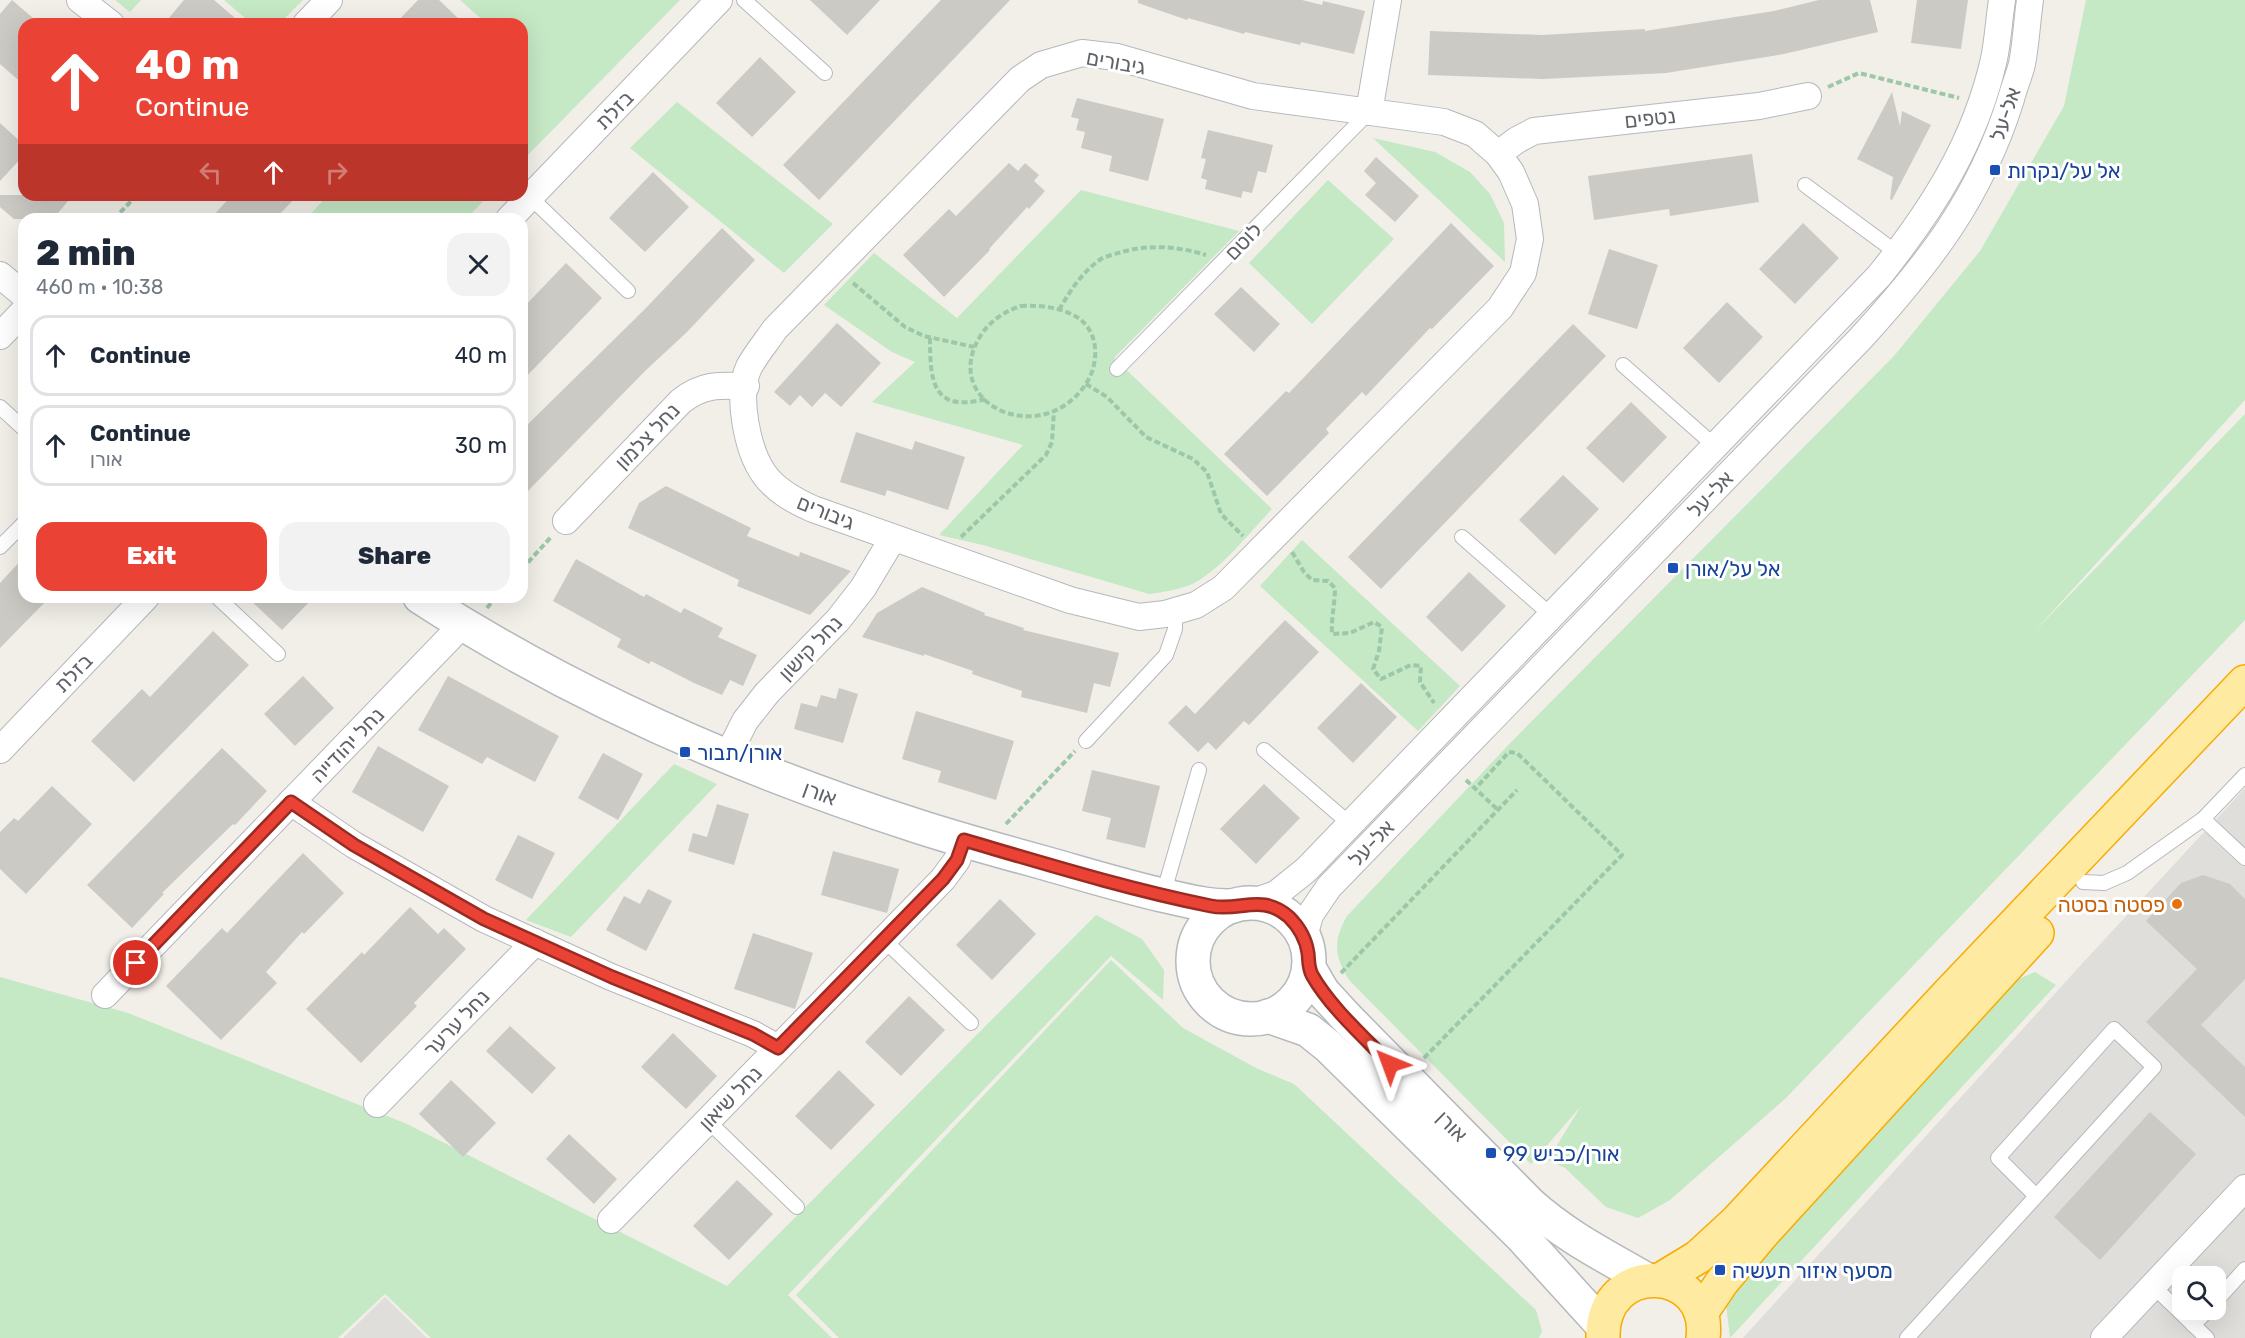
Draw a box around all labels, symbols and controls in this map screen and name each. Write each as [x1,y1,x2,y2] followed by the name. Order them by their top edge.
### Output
[135,40,240,90] text: 40 m
[36,42,114,120] icon: ahead
[1084,44,1148,80] street label: גיבורים
[1984,84,2026,144] street label: אל-על
[590,85,638,135] street label: בזלת
[135,91,249,123] text: Continue
[1623,103,1677,133] street label: נטפים
[194,156,227,189] icon: left
[257,156,290,189] icon: ahead
[320,156,353,189] icon: right
[2007,158,2120,183] place label: אל על/נקרות
[1988,163,2002,177] marker: אל על/נקרות
[1219,217,1267,265] street label: לוטם
[36,231,136,274] text: 2 min
[447,233,510,296] button: close
[36,275,163,299] text: 460 m · 10:38
[39,339,72,372] icon: ahead
[90,342,191,369] text: Continue
[454,342,507,369] text: 40 m
[609,398,685,474] street label: נחל צלמון
[90,420,191,447] text: Continue
[39,429,72,462] icon: ahead
[455,432,507,459] text: 30 m
[90,447,122,471] text: אורן
[1682,465,1738,523] street label: אל-על
[793,489,859,535] street label: גיבורים
[36,522,267,591] button: Exit
[279,522,510,591] button: Share
[1685,556,1780,581] place label: אל על/אורן
[1666,561,1680,575] marker: אל על/אורן
[773,610,847,686] street label: נחל קישון
[49,648,97,698] street label: בזלת
[305,702,389,788] street label: נחל יהודייה
[697,740,782,765] place label: אורן/תבור
[678,745,692,759] marker: אורן/תבור
[800,775,840,811] street label: אורן
[1343,814,1399,872] street label: אל-על
[2058,892,2165,917] place label: פסטה בסטה
[2170,897,2184,911] marker: פסטה בסטה
[110,937,161,988] pin
[119,946,152,979] icon: arrive
[418,984,494,1062] street label: נחל ערער
[1358,1032,1422,1096] position arrow
[693,1061,767,1135] street label: נחל שיאון
[1431,1105,1473,1147] street label: אורן
[1503,1141,1619,1166] place label: אורן/כביש 99
[1484,1146,1498,1160] marker: אורן/כביש 99
[1732,1258,1893,1283] place label: מסעף איזור תעשיה
[1713,1263,1727,1277] marker: מסעף איזור תעשיה
[2172,1266,2226,1320] map controls
[2172,1266,2226,1320] button: search

